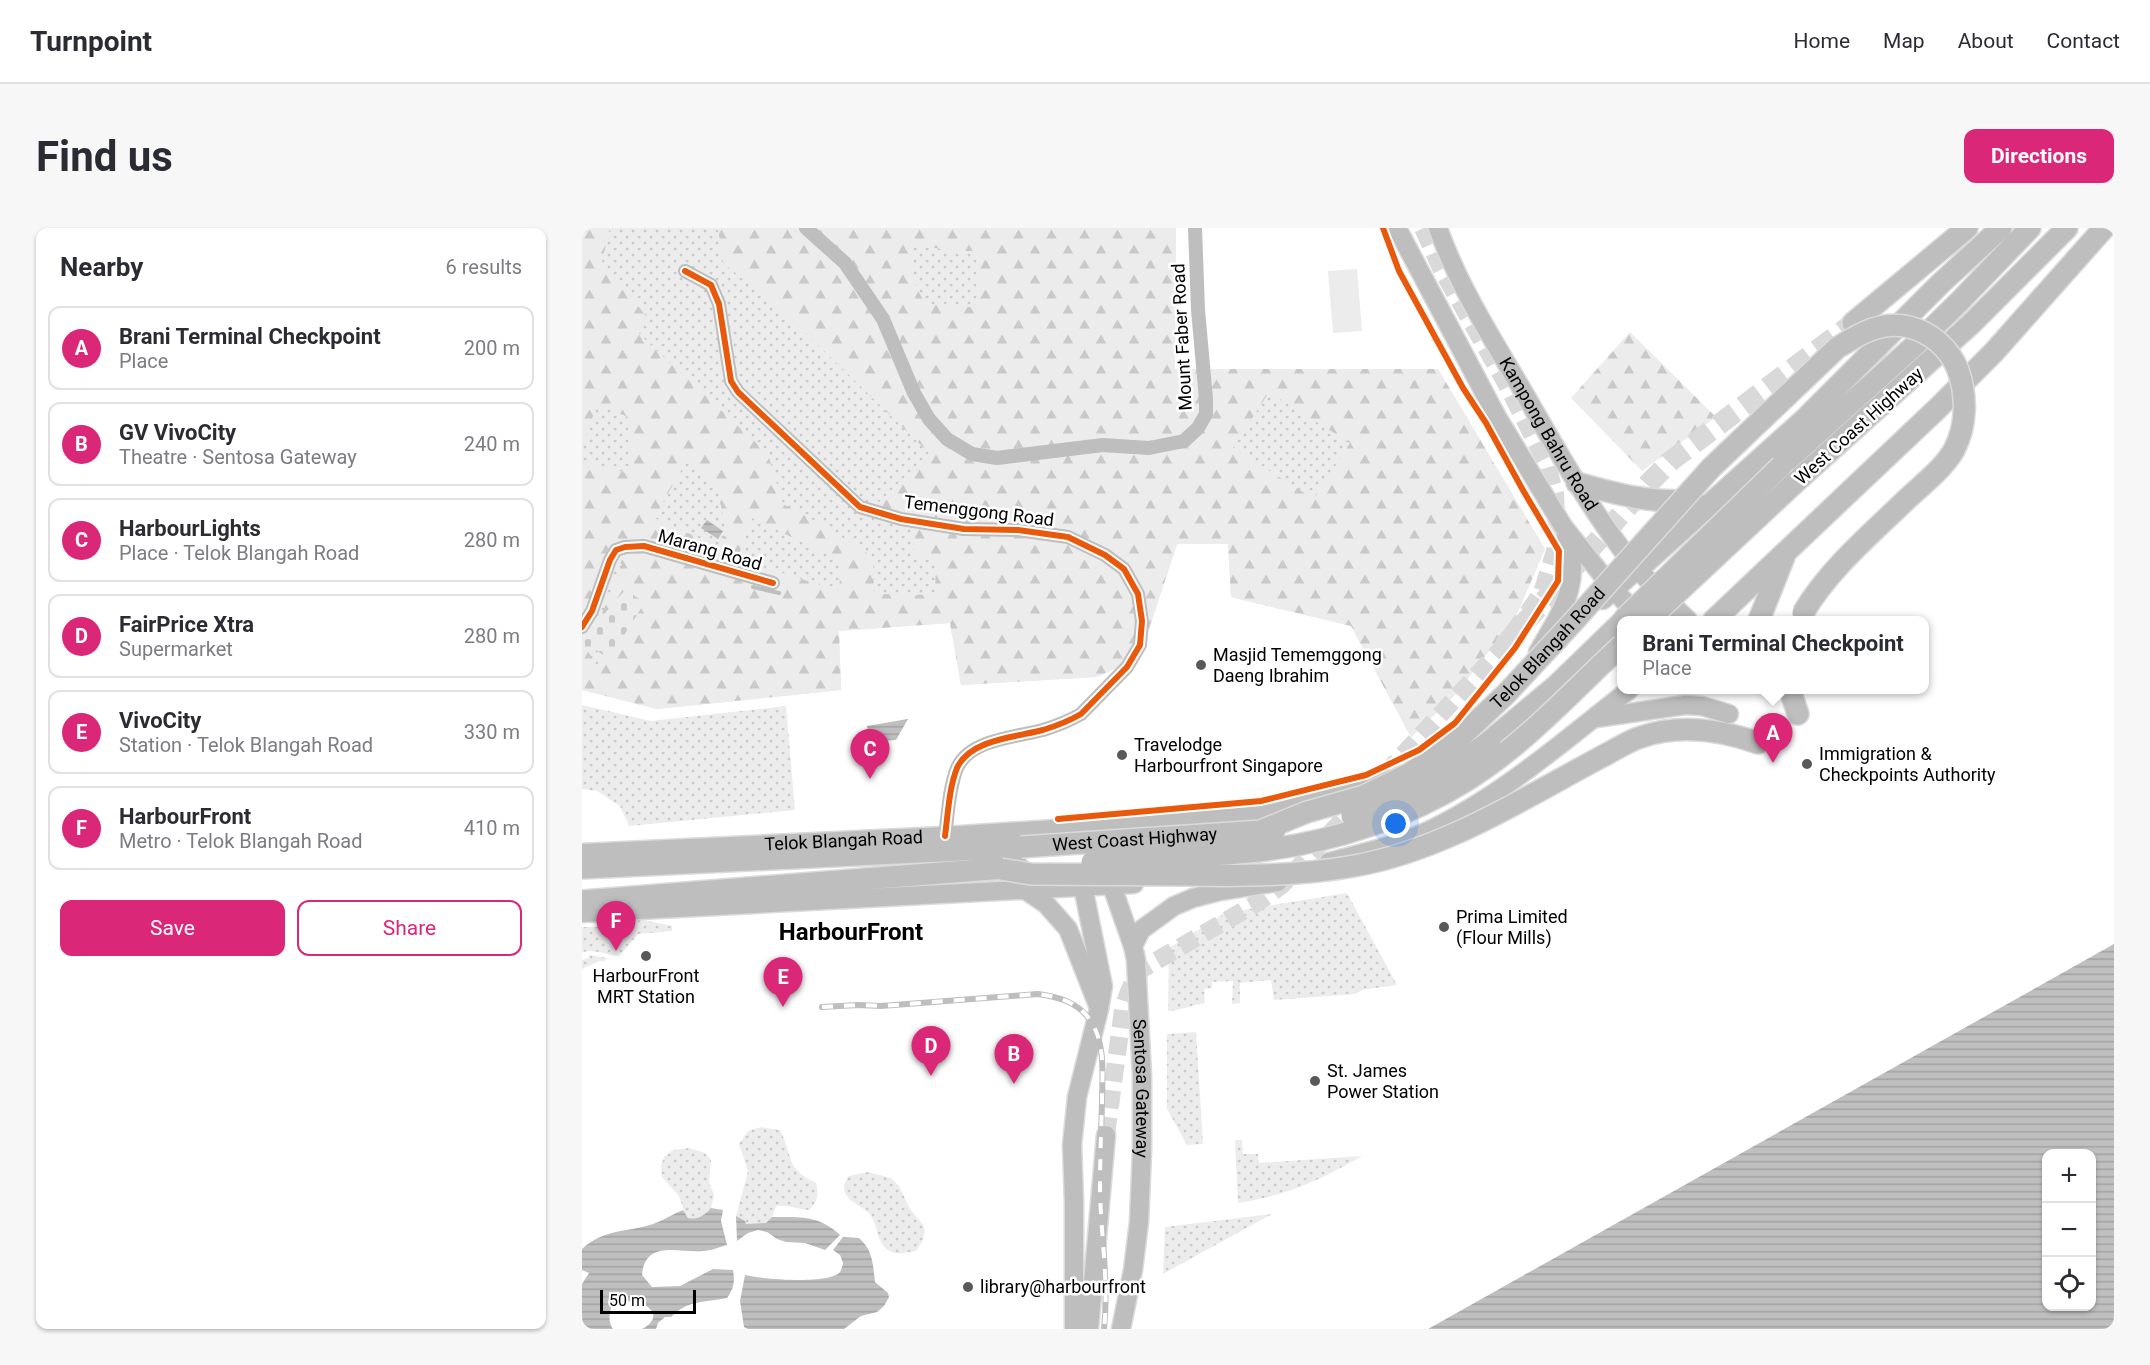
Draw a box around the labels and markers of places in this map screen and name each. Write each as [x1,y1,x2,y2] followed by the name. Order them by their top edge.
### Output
[1213,644,1382,686] place label: Masjid Tememggong Daeng Ibrahim
[1194,658,1208,672] marker: Masjid Tememggong Daeng Ibrahim
[1754,714,1792,763] pin: A
[850,730,890,779] pin: C
[1134,734,1323,776] place label: Travelodge Harbourfront Singapore
[1819,743,1996,785] place label: Immigration & Checkpoints Authority
[1115,748,1129,762] marker: Travelodge Harbourfront Singapore
[1800,757,1814,771] marker: Immigration & Checkpoints Authority
[597,902,636,951] pin: F
[1456,906,1568,949] place label: Prima Limited (Flour Mills)
[1437,920,1451,934] marker: Prima Limited (Flour Mills)
[639,949,653,963] marker: HarbourFront MRT Station
[764,958,802,1007] pin: E
[593,965,700,1007] place label: HarbourFront MRT Station
[912,1026,950,1076] pin: D
[994,1034,1034,1084] pin: B
[1327,1060,1439,1102] place label: St. James Power Station
[1308,1074,1322,1088] marker: St. James Power Station
[980,1276,1146,1297] place label: library@harbourfront
[961,1280,975,1294] marker: library@harbourfront

